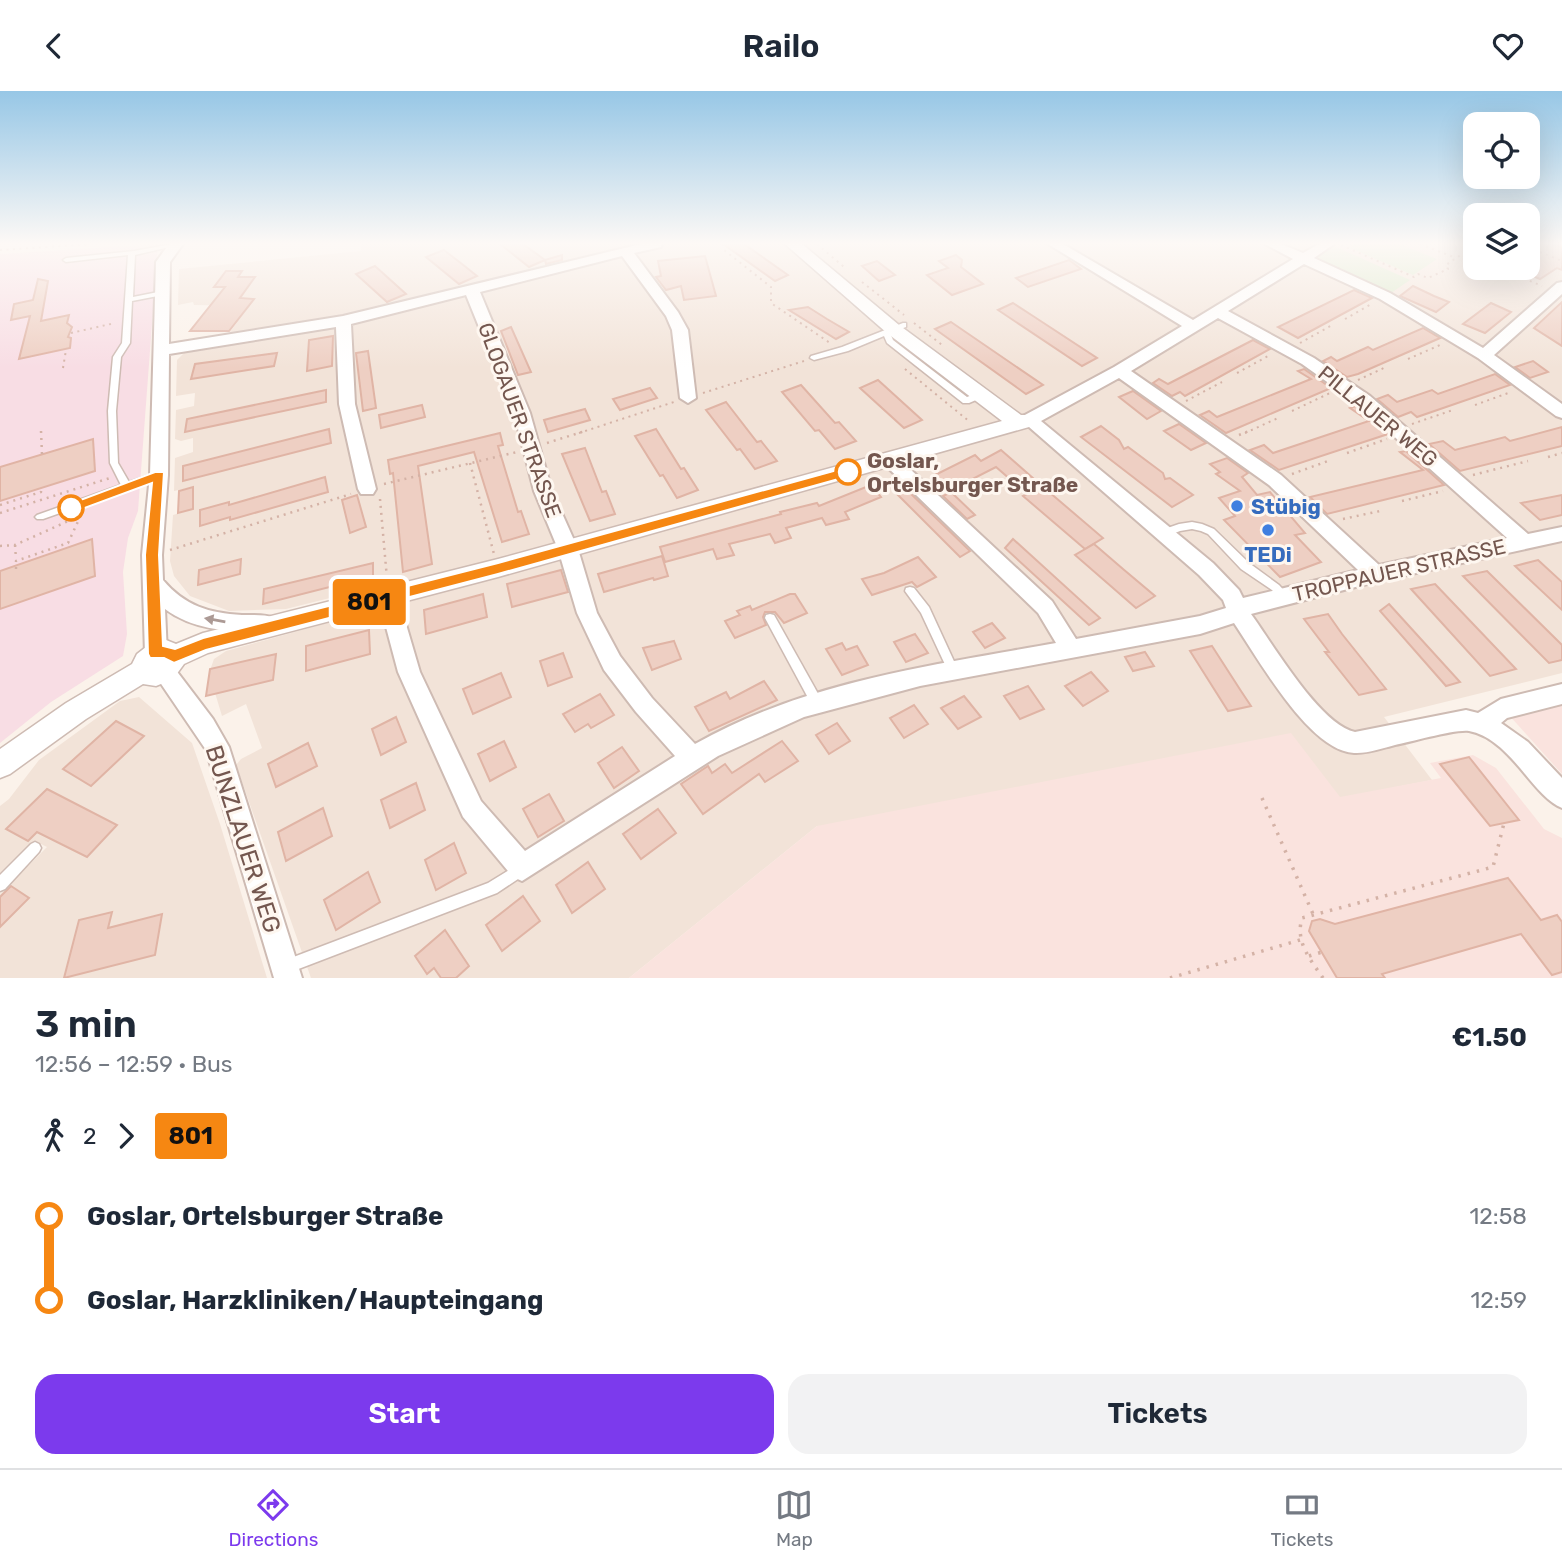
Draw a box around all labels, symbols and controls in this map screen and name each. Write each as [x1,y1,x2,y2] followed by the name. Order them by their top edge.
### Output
[35,27,73,65] icon: back
[742,27,820,65] text: Railo
[1489,27,1527,65] icon: heart
[1463,112,1540,280] map controls
[1463,112,1540,189] button: locate
[1463,203,1540,280] button: layers
[473,319,567,521] street label: GLOGAUER STRASSE
[1313,360,1443,472] street label: PILLAUER WEG
[867,448,1078,497] place label: Goslar, Ortelsburger Straße
[835,459,861,485] marker: Goslar, Ortelsburger Straße
[1251,494,1321,519] place label: Stübig
[58,495,84,521] unlabelled marker
[1229,498,1245,514] marker: Stübig
[1260,522,1276,538] marker: TEDi
[1290,533,1508,607] street label: TROPPAUER STRASSE
[1244,542,1292,567] place label: TEDi
[329,579,409,625] line badge: 801
[347,588,391,616] text: 801
[204,614,226,625] one-way arrow
[199,742,287,936] street label: BUNZLAUER WEG
[35,1001,137,1047] text: 3 min
[1452,1022,1527,1053] text: €1.50
[35,1050,233,1078] text: 12:56 – 12:59 · Bus
[35,1117,73,1155] icon: walk
[107,1117,145,1155] icon: forward
[83,1122,97,1150] text: 2
[169,1122,213,1150] text: 801
[87,1201,444,1232] text: Goslar, Ortelsburger Straße
[1469,1202,1527,1230] text: 12:58
[87,1285,543,1316] text: Goslar, Harzkliniken/Haupteingang
[1470,1286,1527,1314] text: 12:59
[35,1374,774,1454] button: Start
[788,1374,1527,1454] button: Tickets
[228,1486,318,1551] tab: Directions
[775,1486,813,1551] tab: Map
[1270,1486,1334,1551] tab: Tickets

